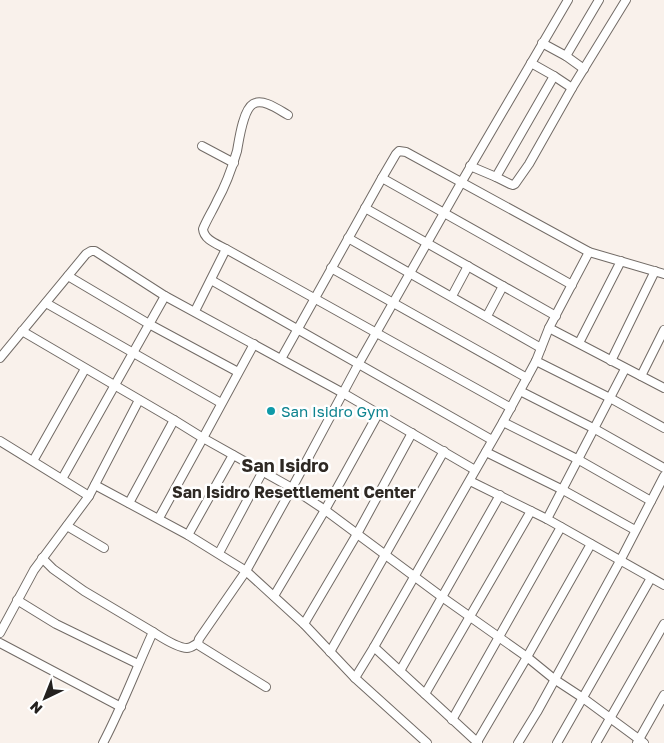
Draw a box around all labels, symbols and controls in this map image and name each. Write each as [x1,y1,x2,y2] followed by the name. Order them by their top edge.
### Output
[281,402,389,420] place label: San Isidro Gym
[265,405,277,417] marker: San Isidro Gym
[241,454,329,476] district label: San Isidro
[172,482,416,502] district label: San Isidro Resettlement Center
[20,673,70,723] north arrow
[26,698,45,718] text: N

